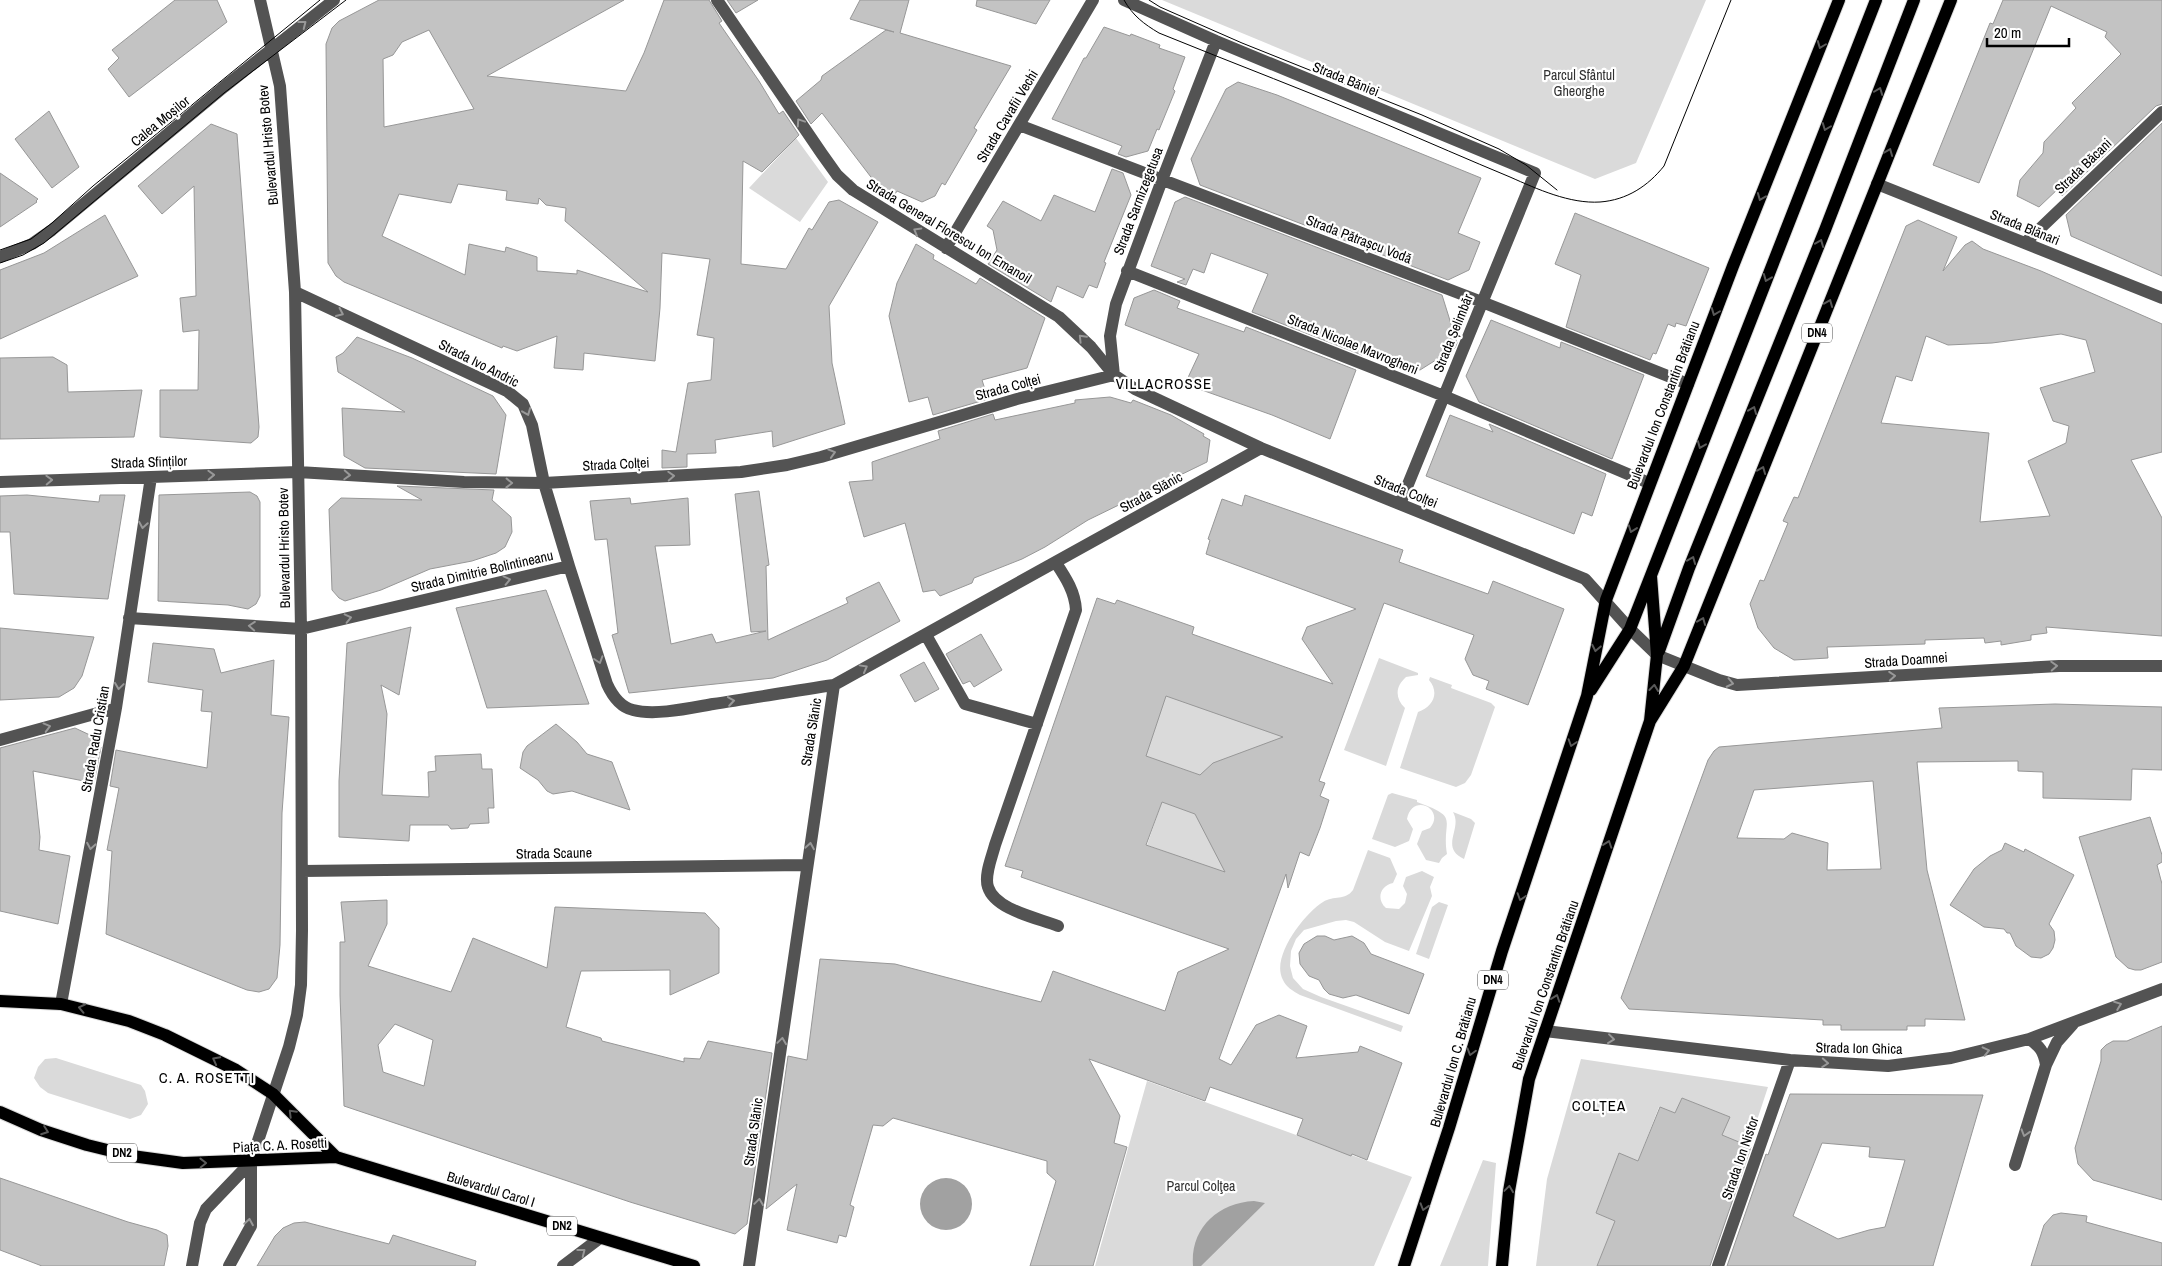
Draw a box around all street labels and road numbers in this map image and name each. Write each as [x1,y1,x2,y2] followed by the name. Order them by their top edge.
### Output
[1310,58,1382,100] street label: Strada Băniei
[972,66,1042,166] street label: Strada Cavafii Vechi
[254,84,282,206] street label: Bulevardul Hristo Botev
[127,92,193,150] street label: Calea Moșilor
[2051,134,2115,198] street label: Strada Băcani
[1109,144,1167,258] street label: Strada Sarmizegetusa
[863,174,1035,288] street label: Strada General Florescu Ion Emanoil
[1988,205,2062,249] street label: Strada Blănari
[1304,211,1415,268] street label: Strada Pătrașcu Vodă
[1429,291,1477,375] street label: Strada Șelimbăr
[1285,309,1421,379] street label: Strada Nicolae Mavrogheni
[1623,318,1703,492] street label: Bulevardul Ion Constantin Brătianu
[1802,323,1832,342] road number: DN4
[436,335,523,391] street label: Strada Ivo Andric
[973,370,1043,404] street label: Strada Colței
[110,452,188,472] street label: Strada Sfinților
[582,453,650,475] street label: Strada Colței
[1116,467,1186,517] street label: Strada Slănic
[1372,470,1440,512] street label: Strada Colței
[274,487,294,608] street label: Bulevardul Hristo Botev
[409,546,555,596] street label: Strada Dimitrie Bolintineanu
[1864,648,1948,672] street label: Strada Doamnei
[77,684,113,794] street label: Strada Radu Cristian
[797,696,825,767] street label: Strada Slănic
[516,843,592,863] street label: Strada Scaune
[1507,898,1583,1072] street label: Bulevardul Ion Constantin Brătianu
[1478,970,1508,990] road number: DN4
[1426,995,1480,1129] street label: Bulevardul Ion C. Brătianu
[1815,1038,1903,1058] street label: Strada Ion Ghica
[739,1096,767,1167] street label: Strada Slănic
[1717,1114,1763,1202] street label: Strada Ion Nistor
[232,1134,328,1156] street label: Piața C. A. Rosetti
[107,1144,137,1162] road number: DN2
[445,1167,537,1211] street label: Bulevardul Carol I
[547,1216,577,1236] road number: DN2

